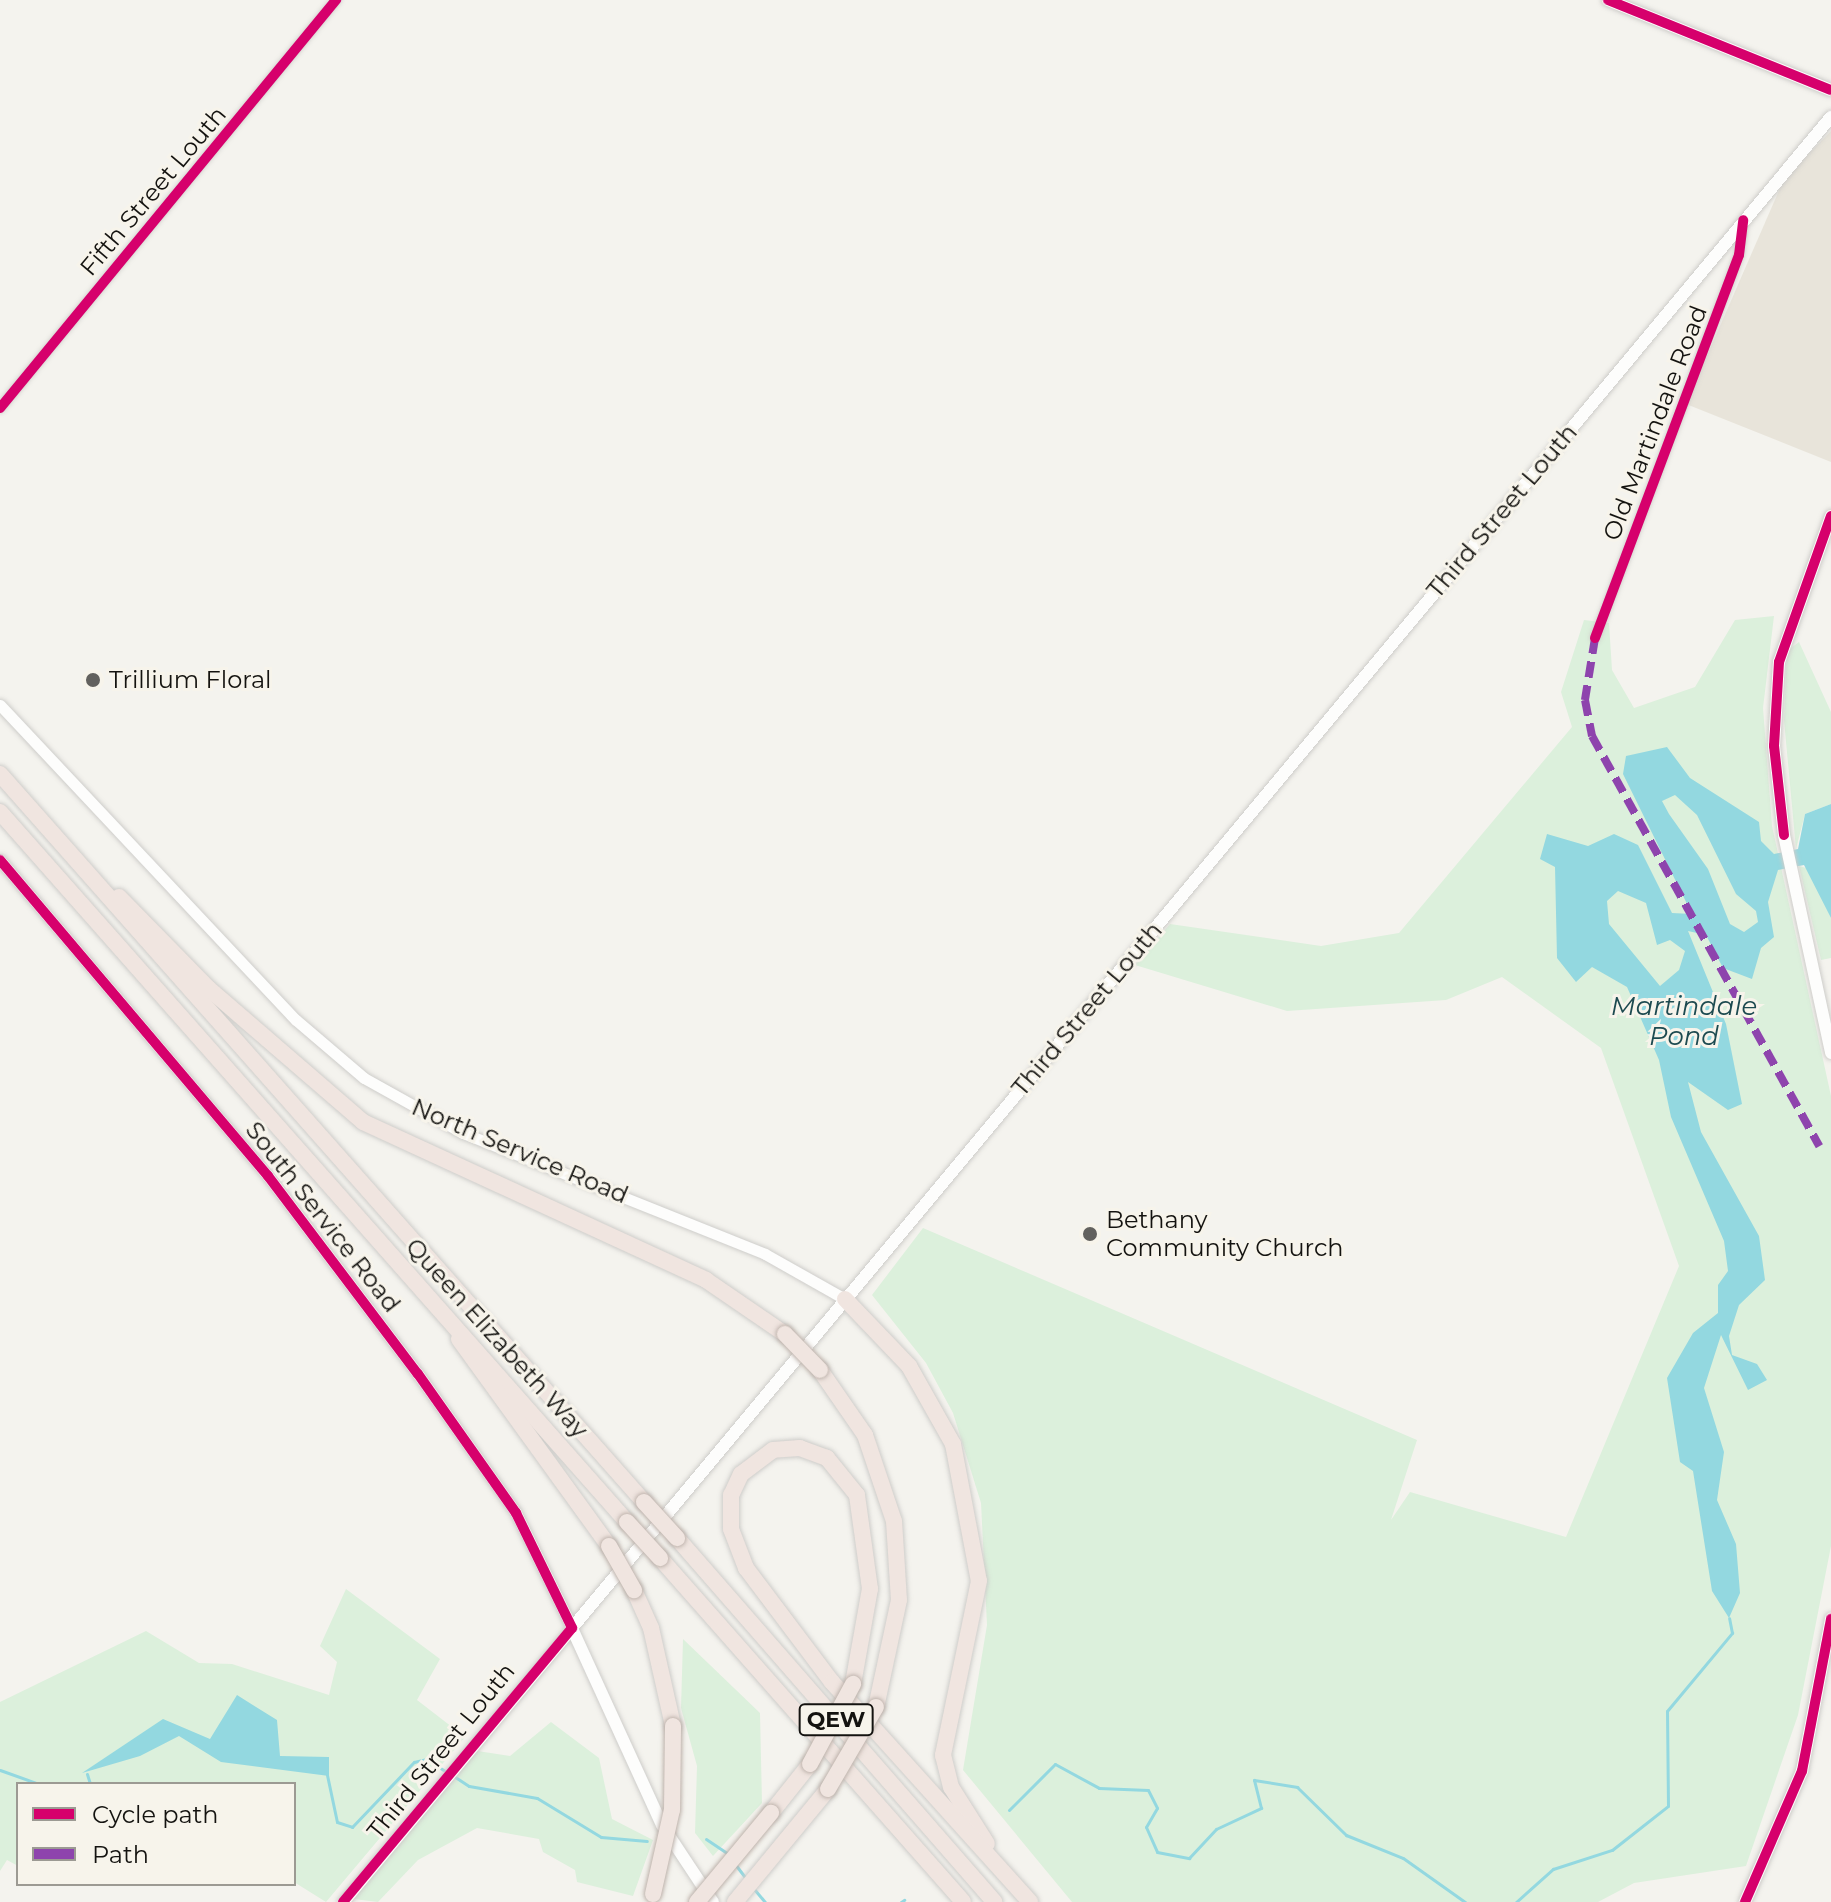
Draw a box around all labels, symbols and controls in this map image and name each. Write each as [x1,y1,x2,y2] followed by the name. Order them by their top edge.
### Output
[74,101,232,281] street label: Fifth Street Louth
[1597,302,1713,544] street label: Old Martindale Road
[1421,418,1583,604] street label: Third Street Louth
[109,666,272,694] place label: Trillium Floral
[84,671,102,689] marker: Trillium Floral
[1006,916,1168,1102] street label: Third Street Louth
[1611,991,1757,1052] water label: Martindale Pond
[407,1092,633,1210] street label: North Service Road
[240,1116,406,1318] street label: South Service Road
[1106,1206,1343,1262] place label: Bethany Community Church
[1081,1225,1099,1243] marker: Bethany Community Church
[400,1232,594,1444] street label: Queen Elizabeth Way
[361,1657,521,1845] street label: Third Street Louth
[798,1702,874,1738] road number: QEW
[16,1782,296,1886] legend
[92,1800,219,1829] text: Cycle path
[92,1840,149,1869] text: Path

